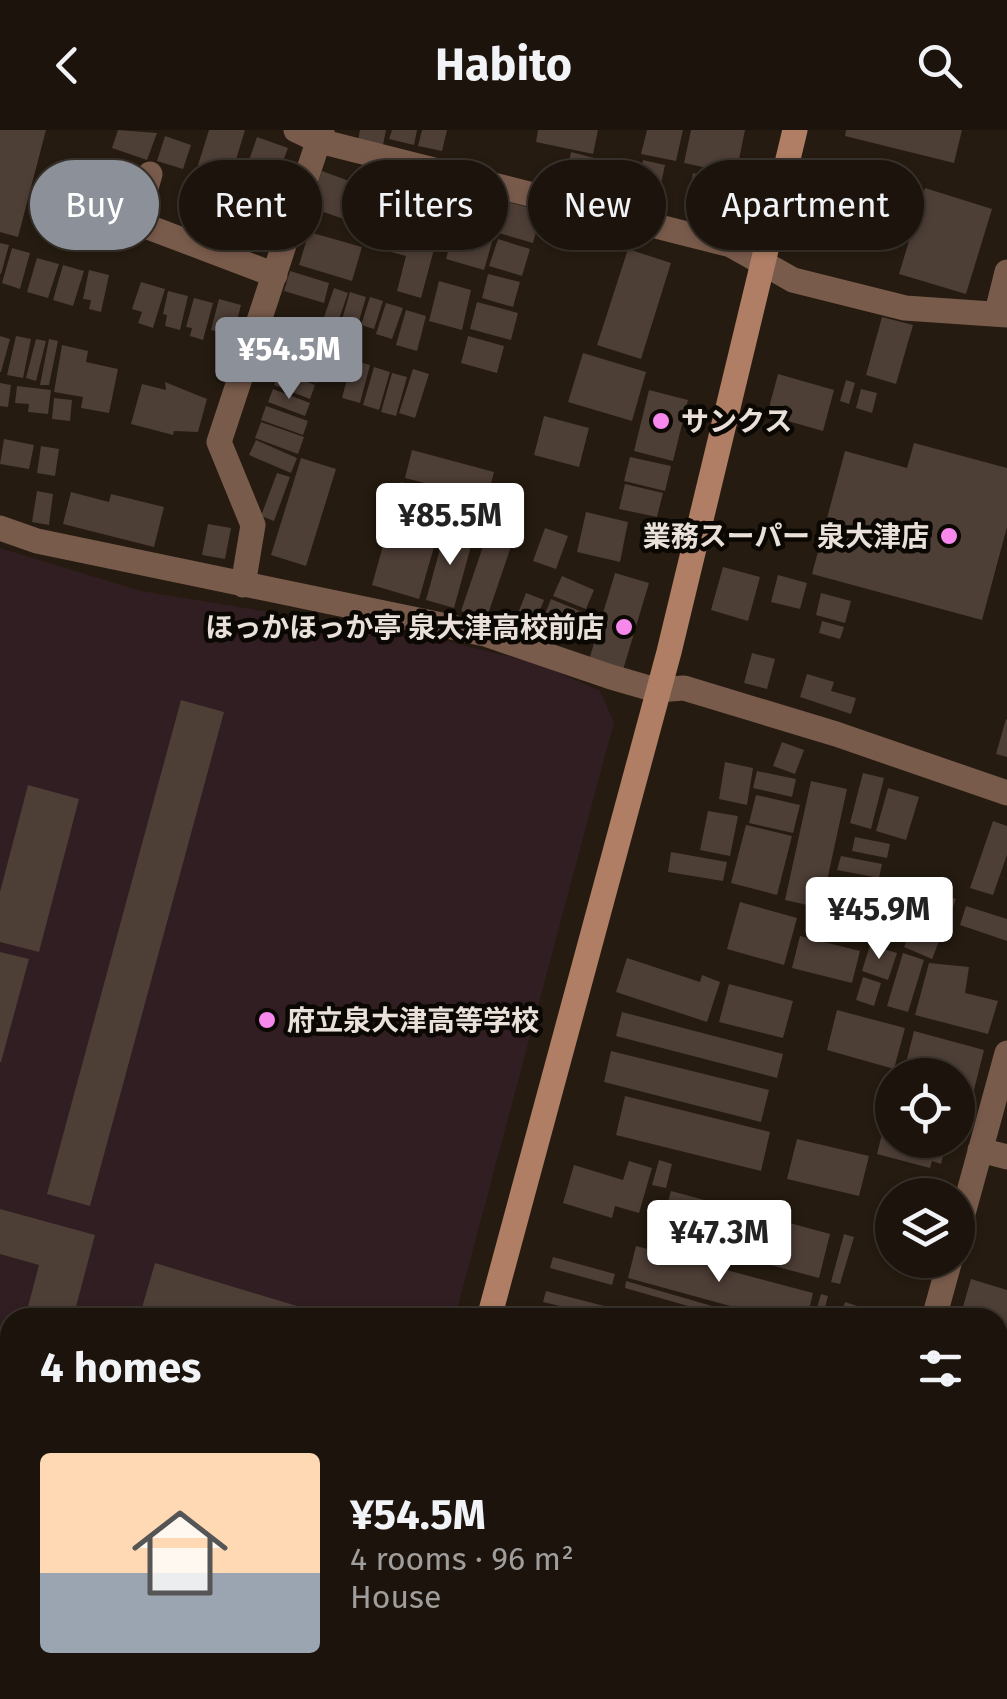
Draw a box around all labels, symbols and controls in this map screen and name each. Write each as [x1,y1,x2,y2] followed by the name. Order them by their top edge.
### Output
[40,38,95,93] icon: back
[435,38,572,92] text: Habito
[912,38,967,93] icon: search
[30,160,159,250] chip: Buy
[179,160,322,250] chip: Rent
[342,160,508,250] chip: Filters
[528,160,666,250] chip: New
[686,160,924,250] chip: Apartment
[208,317,370,402] pin: ¥54.5M
[237,330,341,368] text: ¥54.5M
[681,405,792,438] place label: サンクス
[650,410,672,432] marker: サンクス
[369,483,531,568] pin: ¥85.5M
[398,496,502,534] text: ¥85.5M
[643,520,929,553] place label: 業務スーパー 泉大津店
[938,525,960,547] marker: 業務スーパー 泉大津店
[205,611,604,644] place label: ほっかほっか亭 泉大津高校前店
[613,616,635,638] marker: ほっかほっか亭 泉大津高校前店
[798,877,960,962] pin: ¥45.9M
[828,890,930,928] text: ¥45.9M
[287,1004,539,1037] place label: 府立泉大津高等学校
[256,1009,278,1031] marker: 府立泉大津高等学校
[875,1058,975,1278] map controls
[875,1058,975,1158] button: locate
[875,1178,975,1278] button: layers
[638,1200,800,1285] pin: ¥47.3M
[669,1213,769,1251] text: ¥47.3M
[913,1341,968,1396] icon: filters
[40,1343,201,1393] text: 4 homes
[350,1490,486,1540] text: ¥54.5M
[120,1493,240,1613] icon: home
[350,1540,574,1578] text: 4 rooms · 96 m²
[350,1578,441,1616] text: House

